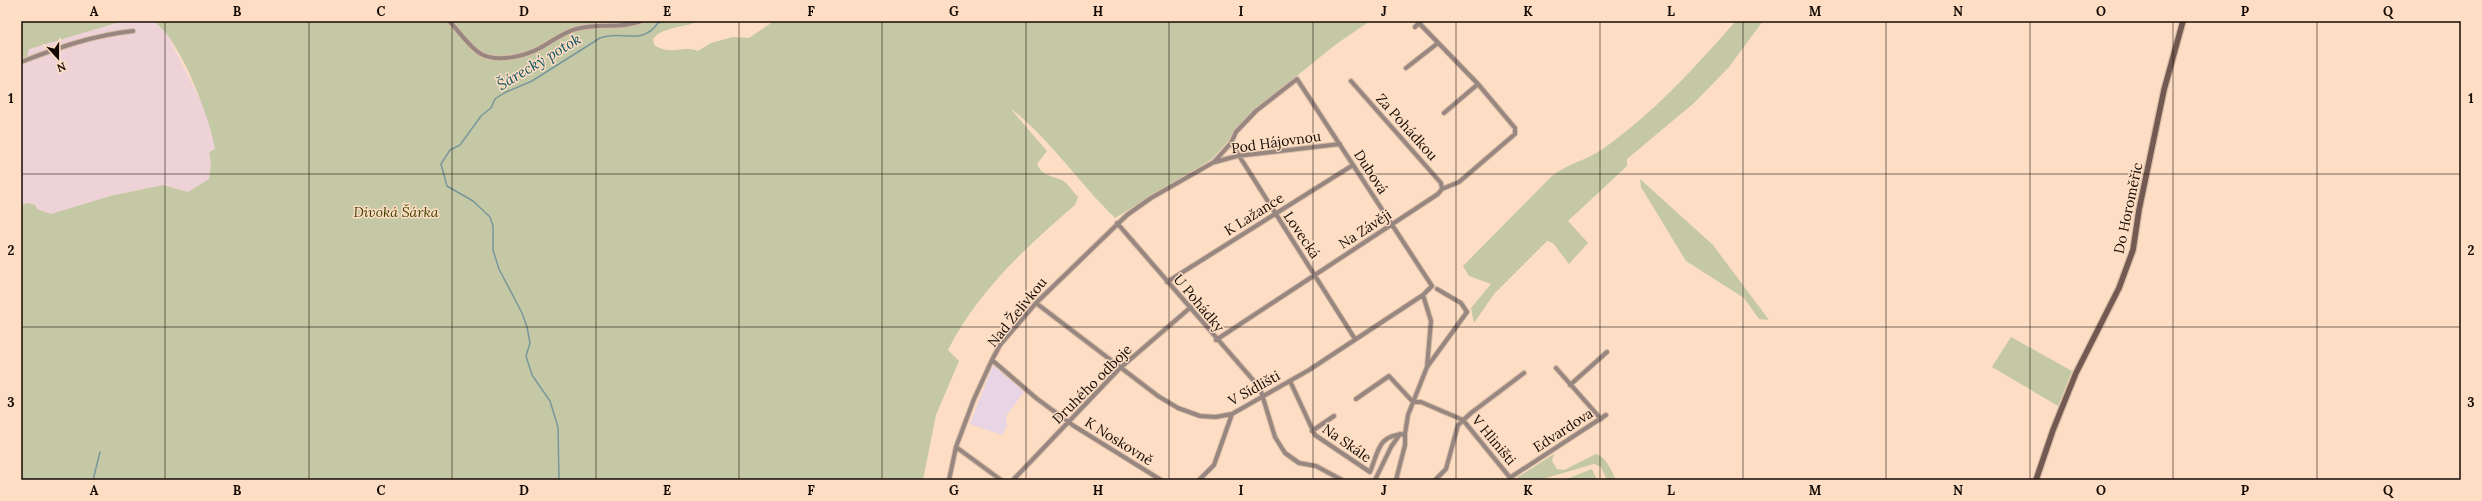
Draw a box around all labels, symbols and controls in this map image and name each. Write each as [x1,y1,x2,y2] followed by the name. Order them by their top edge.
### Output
[90,3,99,20] text: A
[233,3,242,20] text: B
[377,3,386,20] text: C
[519,3,529,20] text: D
[663,3,671,20] text: E
[807,3,815,20] text: F
[949,3,959,20] text: G
[1093,3,1103,20] text: H
[1238,3,1244,20] text: I
[1381,3,1387,20] text: J
[1523,3,1533,20] text: K
[1667,3,1675,20] text: L
[1809,3,1822,20] text: M
[1953,3,1963,20] text: N
[2096,3,2106,20] text: O
[2241,3,2250,20] text: P
[2383,3,2394,20] text: Q
[493,29,584,94] water label: Šárecký potok
[38,38,78,78] north arrow
[55,59,68,76] text: N
[8,90,14,107] text: 1
[1372,90,1442,164] street label: Za Pohádkou
[2468,90,2474,107] text: 1
[1230,127,1322,157] street label: Pod Hájovnou
[1350,146,1392,198] street label: Dubová
[2110,161,2146,255] street label: Do Horoměřic
[1221,188,1287,239] street label: K Lažance
[353,203,439,221] park label: Divoká Šárka
[1335,205,1395,253] street label: Na Závěji
[1280,208,1324,262] street label: Lovecká
[8,242,15,259] text: 2
[2468,242,2475,259] text: 2
[1170,271,1229,336] street label: U Pohádky
[983,273,1051,351] street label: Nad Želivkou
[1048,340,1136,428] street label: Druhého odboje
[1224,366,1283,410] street label: V Sídlišti
[7,394,15,411] text: 3
[2467,394,2475,411] text: 3
[1530,404,1596,456] street label: Edvardova
[1467,411,1520,469] street label: V Hliništi
[1082,413,1157,469] street label: K Noskovně
[1319,420,1375,467] street label: Na Skále
[90,482,99,499] text: A
[233,482,242,499] text: B
[377,482,386,499] text: C
[519,482,529,499] text: D
[663,482,671,499] text: E
[807,482,815,499] text: F
[949,482,959,499] text: G
[1093,482,1103,499] text: H
[1238,482,1244,499] text: I
[1381,482,1387,499] text: J
[1523,482,1533,499] text: K
[1667,482,1675,499] text: L
[1809,482,1822,499] text: M
[1953,482,1963,499] text: N
[2096,482,2106,499] text: O
[2241,482,2250,499] text: P
[2383,482,2394,499] text: Q

